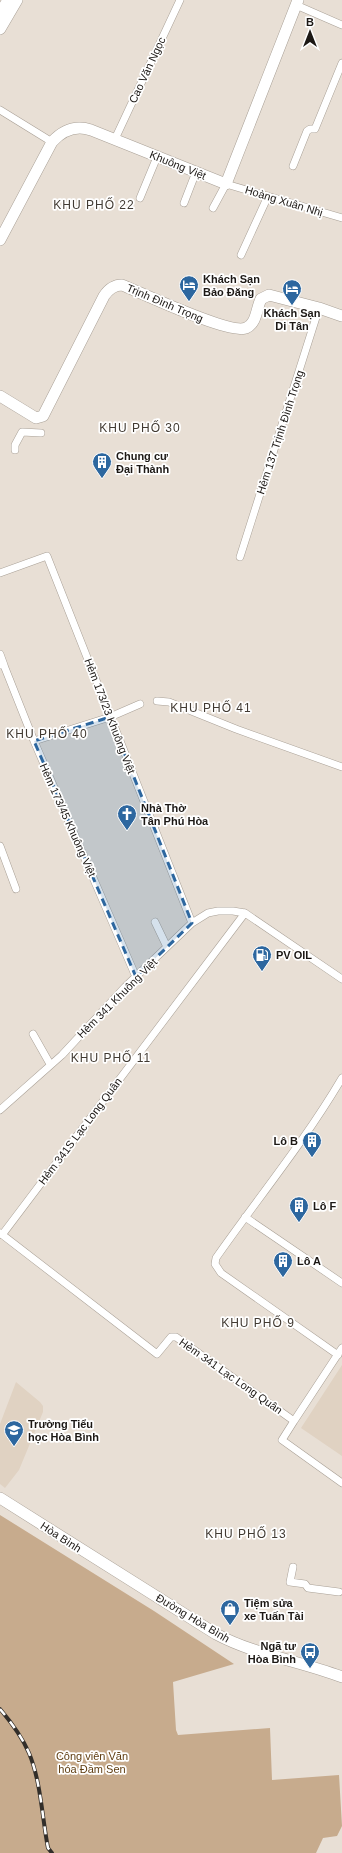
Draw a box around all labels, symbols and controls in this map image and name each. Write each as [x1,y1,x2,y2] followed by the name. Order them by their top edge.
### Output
[290,12,330,52] north arrow
[306,16,314,28] text: B
[126,35,168,105] street label: Cao Văn Ngọc
[148,148,208,182] street label: Khuông Việt
[244,183,324,219] street label: Hoàng Xuân Nhị
[53,197,135,212] district label: KHU PHỐ 22
[203,273,260,298] place label: Khách Sạn Bảo Đăng
[178,274,200,302] hotel icon: Khách Sạn Bảo Đăng
[281,278,303,306] hotel icon: Khách Sạn Di Tân
[125,281,205,325] street label: Trịnh Đình Trọng
[264,307,321,332] place label: Khách Sạn Di Tân
[254,369,306,495] street label: Hẻm 137 Trịnh Đình Trọng
[99,420,181,435] district label: KHU PHỐ 30
[116,450,169,476] place label: Chung cư Đại Thành
[91,451,113,479] building icon: Chung cư Đại Thành
[82,657,138,775] street label: Hẻm 173/23 Khuông Việt
[170,700,252,715] district label: KHU PHỐ 41
[6,726,88,741] district label: KHU PHỐ 40
[38,762,98,878] street label: Hẻm 173/45 Khuông Việt
[141,802,209,827] place label: Nhà Thờ Tân Phú Hòa
[116,803,138,831] church icon: Nhà Thờ Tân Phú Hòa
[251,944,273,972] fuel station icon: PV OIL
[276,949,312,961] place label: PV OIL
[75,956,159,1040] street label: Hẻm 341 Khuông Việt
[71,1050,151,1065] district label: KHU PHỐ 11
[36,1075,124,1187] street label: Hẻm 341S Lạc Long Quân
[301,1130,323,1158] building icon: Lô B
[274,1135,298,1147] place label: Lô B
[288,1195,310,1223] building icon: Lô F
[313,1200,336,1212] place label: Lô F
[272,1250,294,1278] building icon: Lô A
[297,1255,321,1267] place label: Lô A
[221,1315,295,1330] district label: KHU PHỐ 9
[177,1336,285,1416] street label: Hẻm 341 Lạc Long Quân
[28,1418,99,1444] place label: Trường Tiểu học Hòa Bình
[3,1419,25,1447] school or university icon: Trường Tiểu học Hòa Bình
[38,1519,84,1555] street label: Hòa Bình
[205,1526,287,1541] district label: KHU PHỐ 13
[154,1591,232,1645] street label: Đường Hòa Bình
[244,1597,304,1622] place label: Tiệm sửa xe Tuấn Tài
[219,1598,241,1626] shop icon: Tiệm sửa xe Tuấn Tài
[248,1640,296,1665] place label: Ngã tư Hòa Bình
[299,1641,321,1669] bus stop icon: Ngã tư Hòa Bình
[56,1750,128,1775] park label: Công viên Văn hóa Đầm Sen

